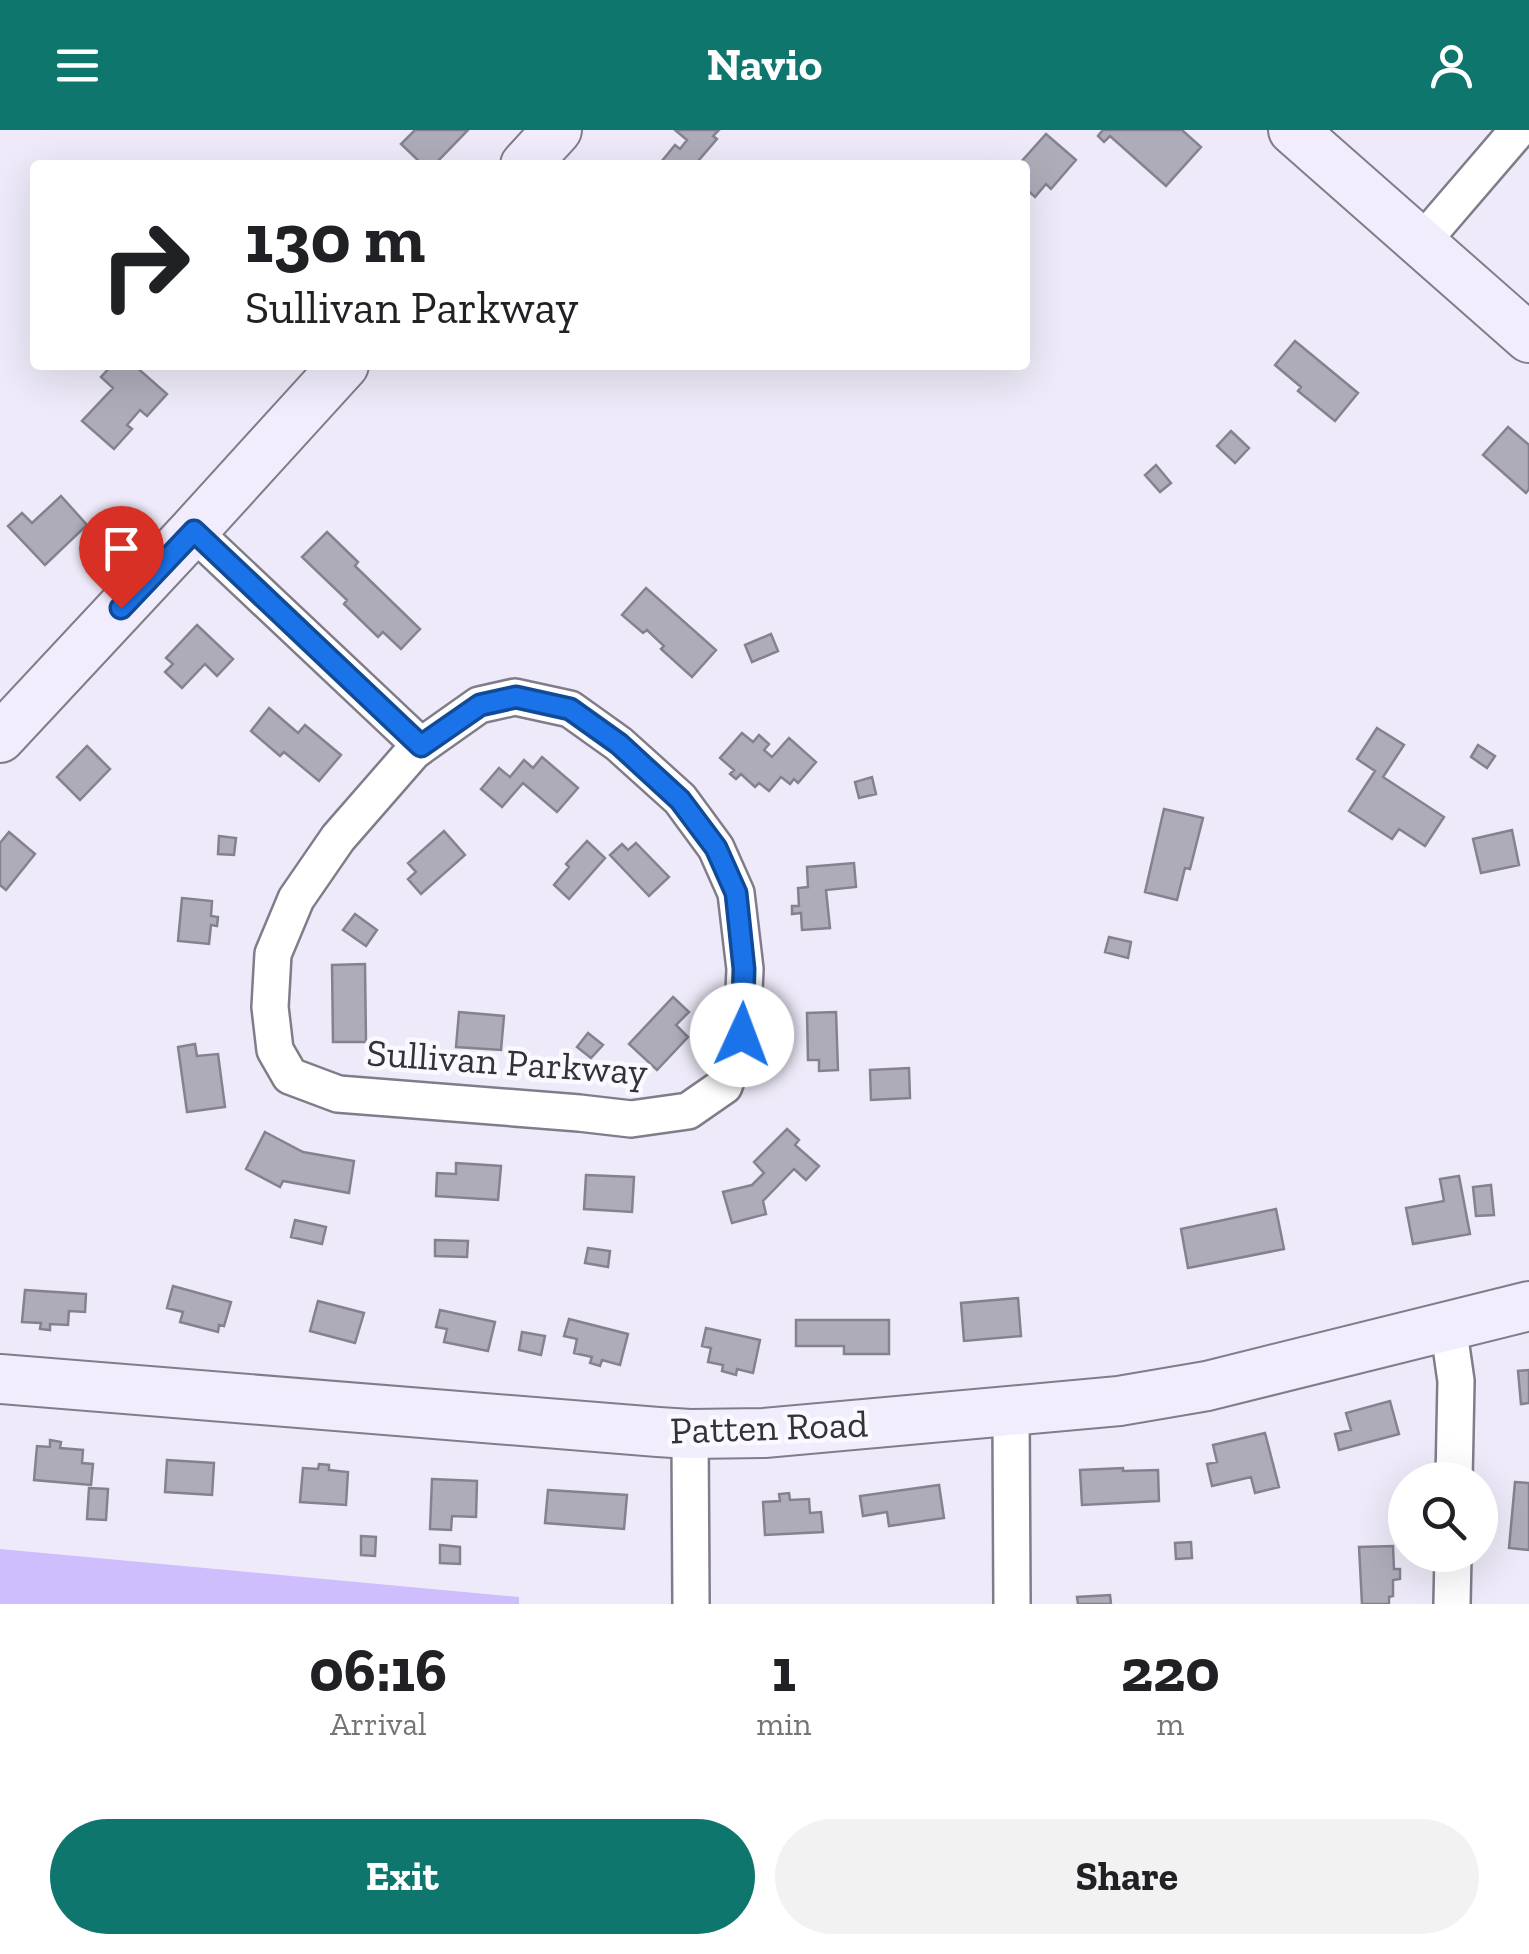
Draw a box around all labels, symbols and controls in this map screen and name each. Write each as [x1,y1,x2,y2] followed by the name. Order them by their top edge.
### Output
[50,38,105,93] icon: menu
[707,38,822,92] text: Navio
[1424,38,1479,93] icon: person
[245,196,425,280] text: 130 m
[80,200,210,330] icon: right
[245,281,578,335] text: Sullivan Parkway
[79,506,164,609] pin
[94,521,149,576] icon: arrive
[690,983,794,1087] position arrow
[365,1029,650,1095] street label: Sullivan Parkway
[669,1401,869,1453] street label: Patten Road
[1388,1462,1498,1572] map controls
[1388,1462,1498,1572] button: search
[309,1634,447,1706] text: 06:16
[772,1634,796,1706] text: 1
[1121,1634,1220,1706] text: 220
[330,1705,426,1743] text: Arrival
[757,1705,811,1743] text: min
[1156,1705,1184,1743] text: m
[50,1819,755,1934] button: Exit
[775,1819,1479,1934] button: Share

